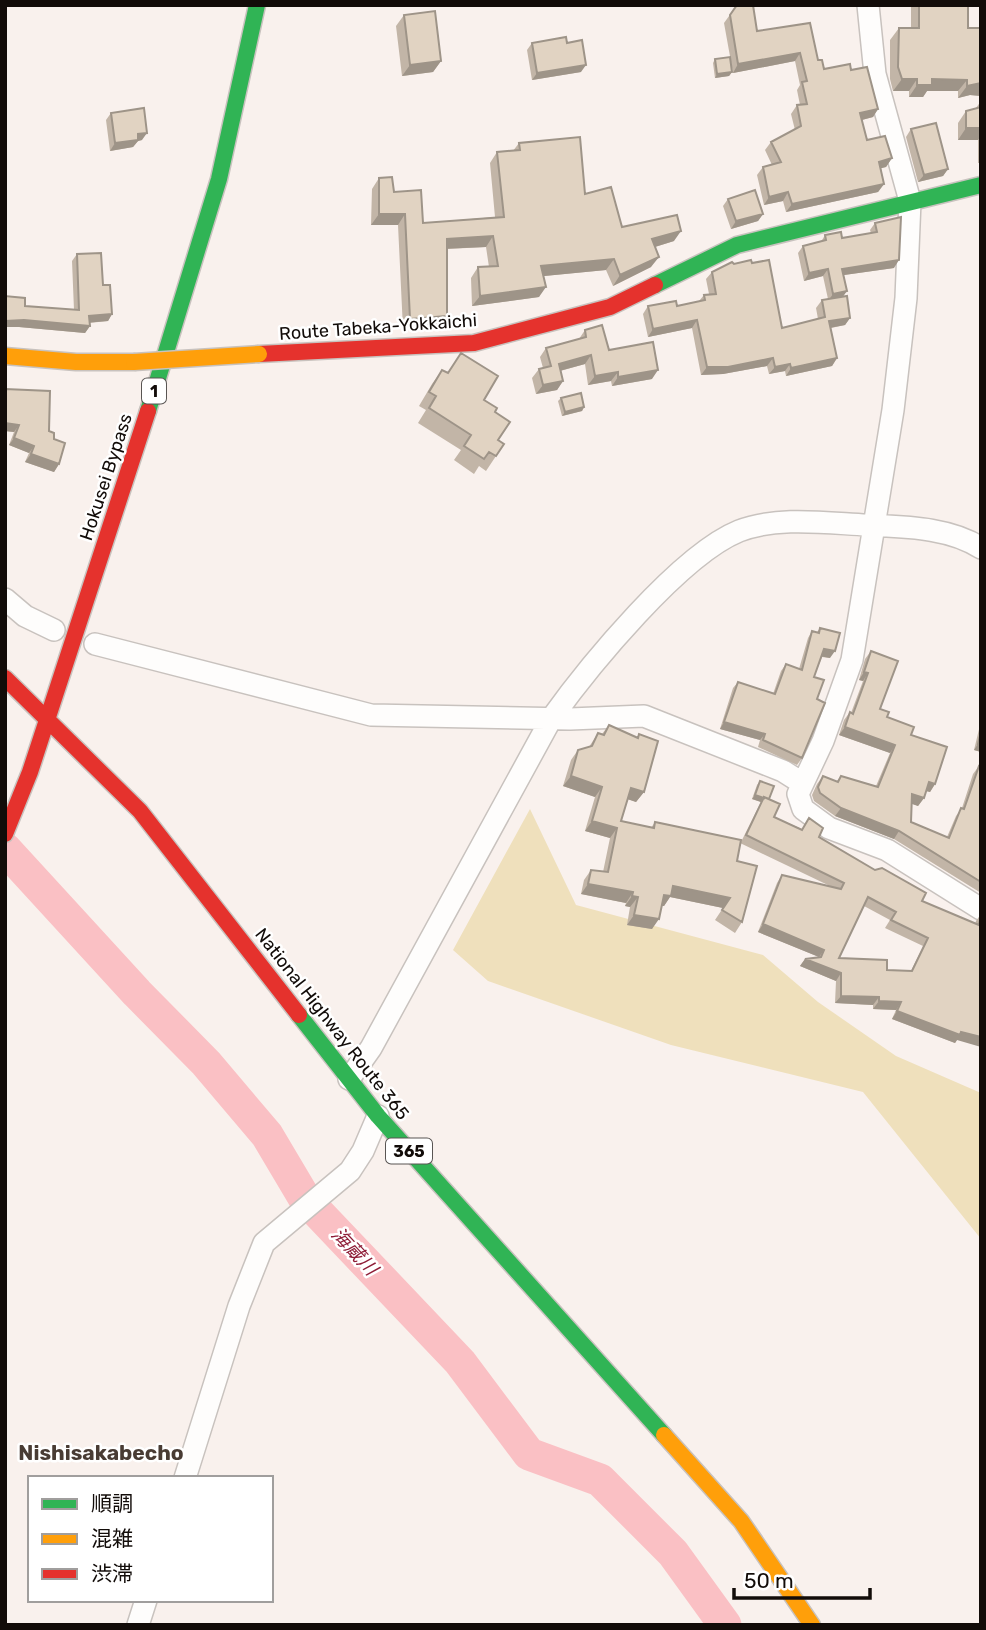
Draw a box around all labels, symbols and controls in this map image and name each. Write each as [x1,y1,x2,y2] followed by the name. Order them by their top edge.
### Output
[278,309,478,345] street label: Route Tabeka-Yokkaichi
[142,378,166,404] road number: 1
[75,411,137,543] street label: Hokusei Bypass
[250,924,414,1124] street label: National Highway Route 365
[386,1138,432,1163] road number: 365
[327,1223,384,1281] water label: 海蔵川
[18,1440,184,1465] district label: Nishisakabecho
[28,1476,273,1602] legend
[91,1491,133,1516] text: 順調
[91,1526,133,1551] text: 混雑
[734,1556,870,1600] scale bar
[91,1561,133,1586] text: 渋滞
[744,1568,794,1593] text: 50 m

